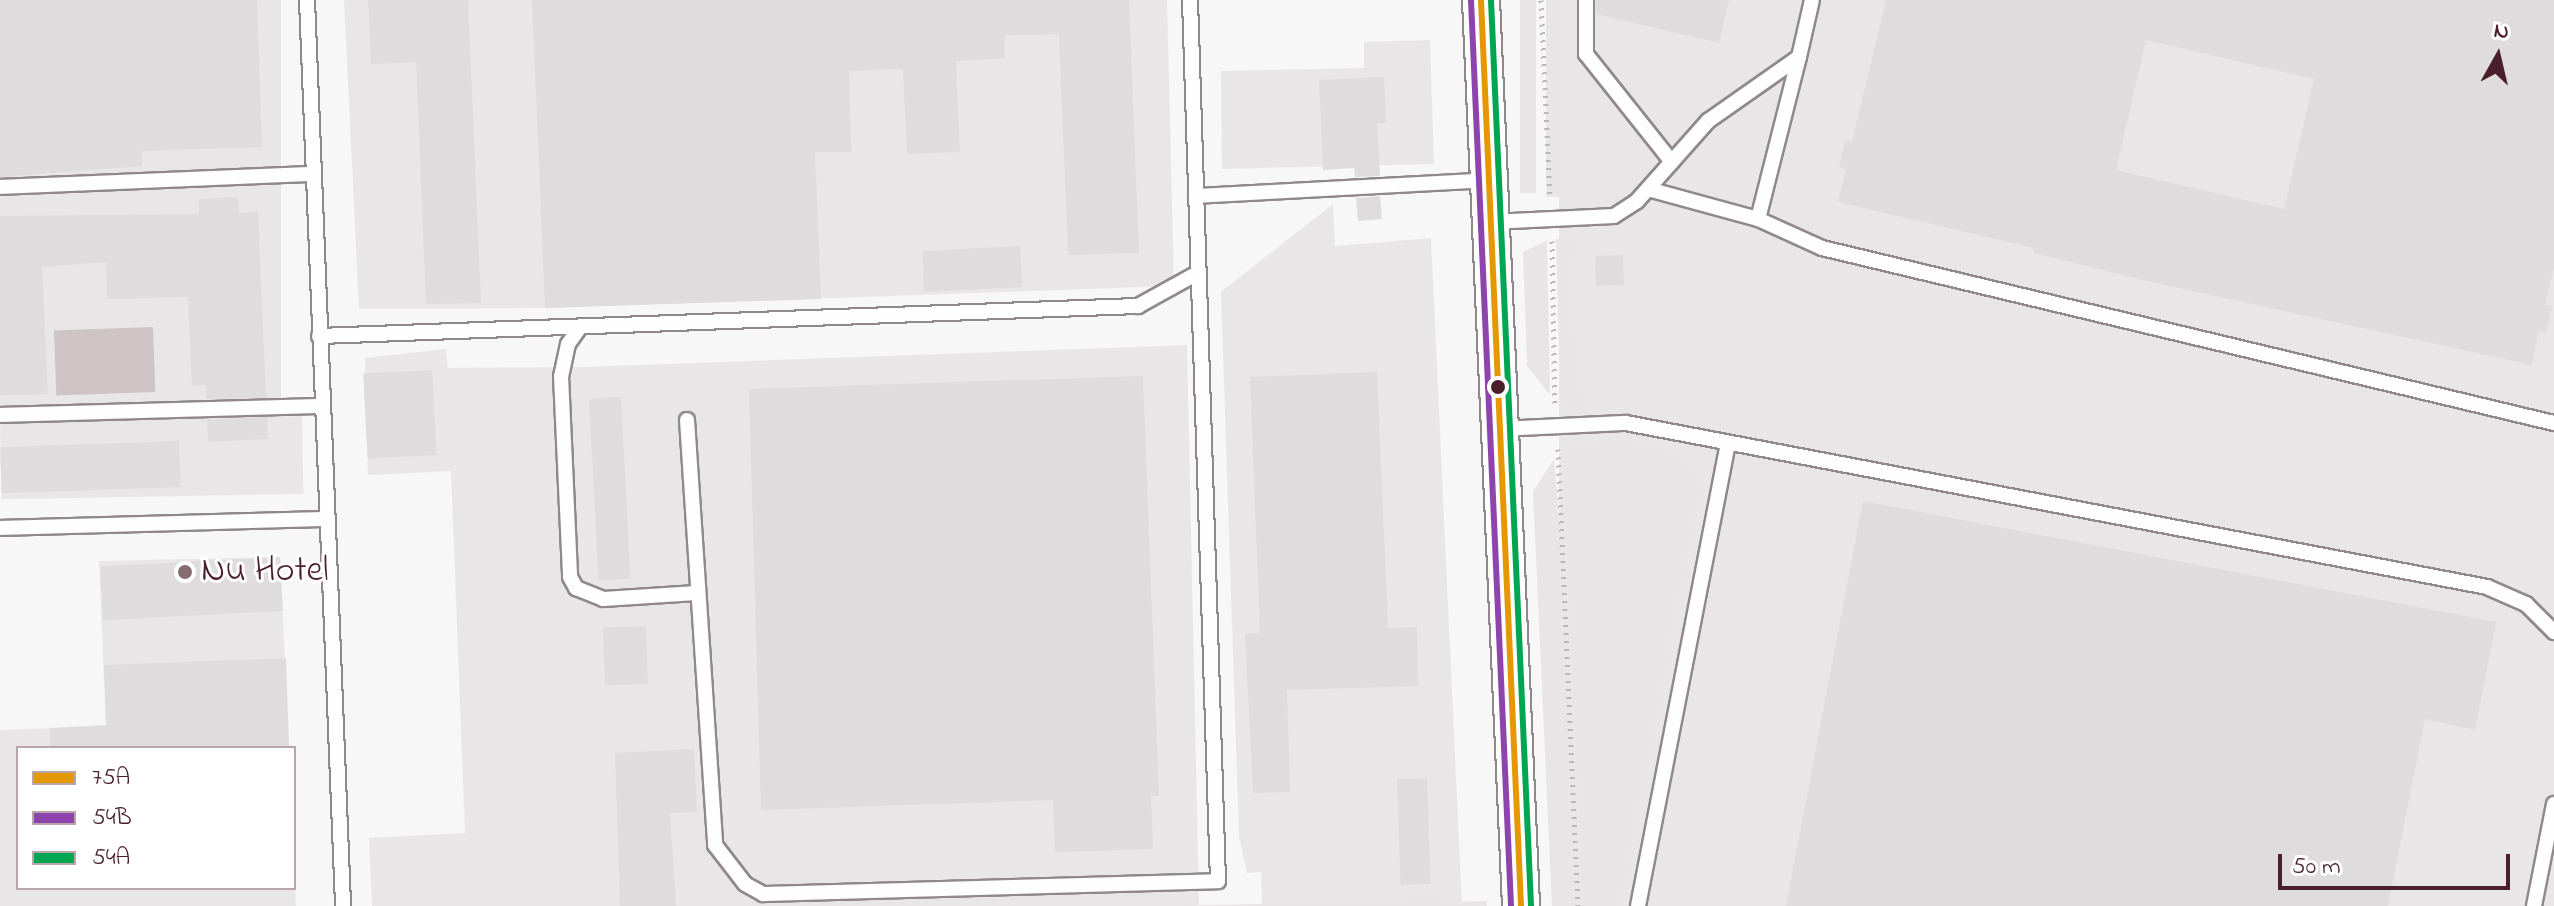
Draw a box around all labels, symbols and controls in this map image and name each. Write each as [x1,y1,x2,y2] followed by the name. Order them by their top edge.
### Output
[2492,15,2511,49] text: N
[2458,16,2538,96] north arrow
[1490,379,1506,395] unlabelled marker
[201,550,329,594] place label: Nu Hotel
[176,563,194,581] marker: Nu Hotel
[16,746,296,890] legend
[92,761,130,796] text: 75A
[92,801,132,836] text: 54B
[2282,838,2514,888] scale bar
[92,841,130,876] text: 54A
[2292,850,2341,885] text: 50 m

